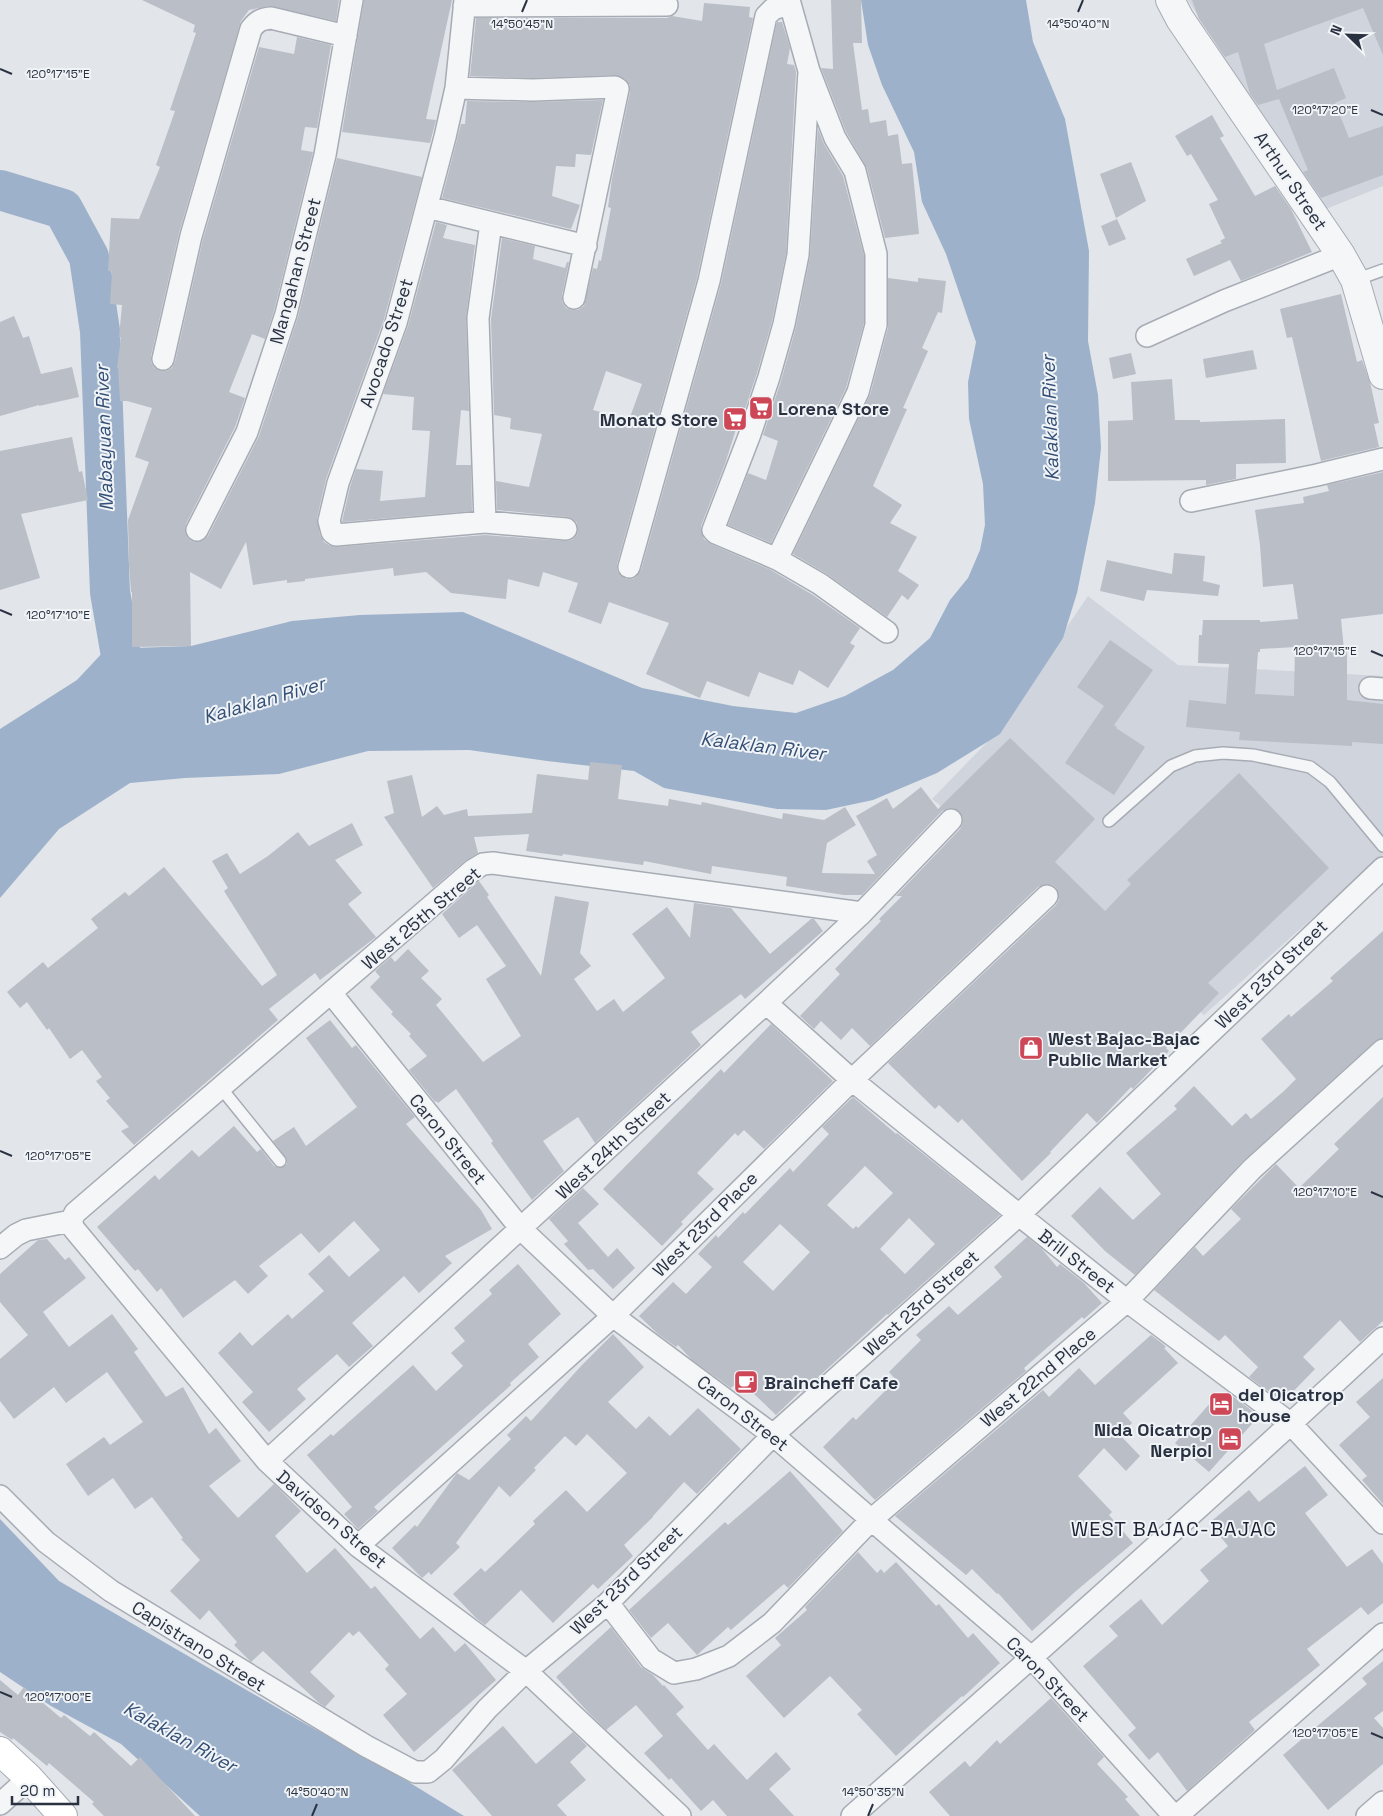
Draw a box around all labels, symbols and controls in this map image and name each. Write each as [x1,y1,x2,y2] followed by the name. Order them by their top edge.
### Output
[1323,10,1373,60] north arrow
[491,16,553,32] text: 14°50'45"N
[1047,16,1109,32] text: 14°50'40"N
[1326,22,1346,38] text: N
[26,66,90,82] text: 120°17'15"E
[1292,102,1358,118] text: 120°17'20"E
[1249,127,1333,235] street label: Arthur Street
[264,195,326,347] street label: Mangahan Street
[354,275,418,411] street label: Avocado Street
[1035,353,1065,481] water label: Kalaklan River
[89,363,119,511] water label: Mabayuan River
[748,395,774,421] supermarket icon: Lorena Store
[778,397,889,420] place label: Lorena Store
[722,406,748,432] supermarket icon: Monato Store
[600,408,718,431] place label: Monato Store
[26,607,90,623] text: 120°17'10"E
[1293,643,1357,659] text: 120°17'15"E
[200,670,329,729] water label: Kalaklan River
[699,726,829,766] water label: Kalaklan River
[357,861,485,975] street label: West 25th Street
[1210,914,1332,1034] street label: West 23rd Street
[1048,1027,1200,1071] place label: West Bajac-Bajac Public Market
[1018,1035,1044,1061] shop icon: West Bajac-Bajac Public Market
[551,1086,675,1204] street label: West 24th Street
[404,1089,492,1189] street label: Caron Street
[25,1148,91,1164] text: 120°17'05"E
[648,1167,762,1281] street label: West 23rd Place
[1293,1184,1357,1200] text: 120°17'10"E
[1034,1224,1120,1298] street label: Brill Street
[858,1245,984,1361] street label: West 23rd Street
[975,1322,1101,1432] street label: West 22nd Place
[733,1369,759,1395] cafe icon: Braincheff Cafe
[693,1370,793,1456] street label: Caron Street
[764,1371,898,1394] place label: Braincheff Cafe
[1238,1383,1344,1427] place label: del Oicatrop house
[1208,1391,1234,1417] hotel icon: del Oicatrop house
[1094,1418,1212,1462] place label: Nida Oicatrop Nerpiol
[1217,1426,1243,1452] hotel icon: Nida Oicatrop Nerpiol
[272,1465,392,1573] street label: Davidson Street
[1071,1516,1277,1542] district label: WEST BAJAC-BAJAC
[565,1520,687,1640] street label: West 23rd Street
[128,1595,270,1697] street label: Capistrano Street
[1001,1631,1095,1727] street label: Caron Street
[25,1689,92,1705] text: 120°17'00"E
[119,1696,242,1779] water label: Kalaklan River
[1292,1725,1358,1741] text: 120°17'05"E
[12,1774,79,1806] scale bar
[20,1781,55,1800] text: 20 m
[286,1784,348,1800] text: 14°50'40"N
[842,1784,904,1800] text: 14°50'35"N

